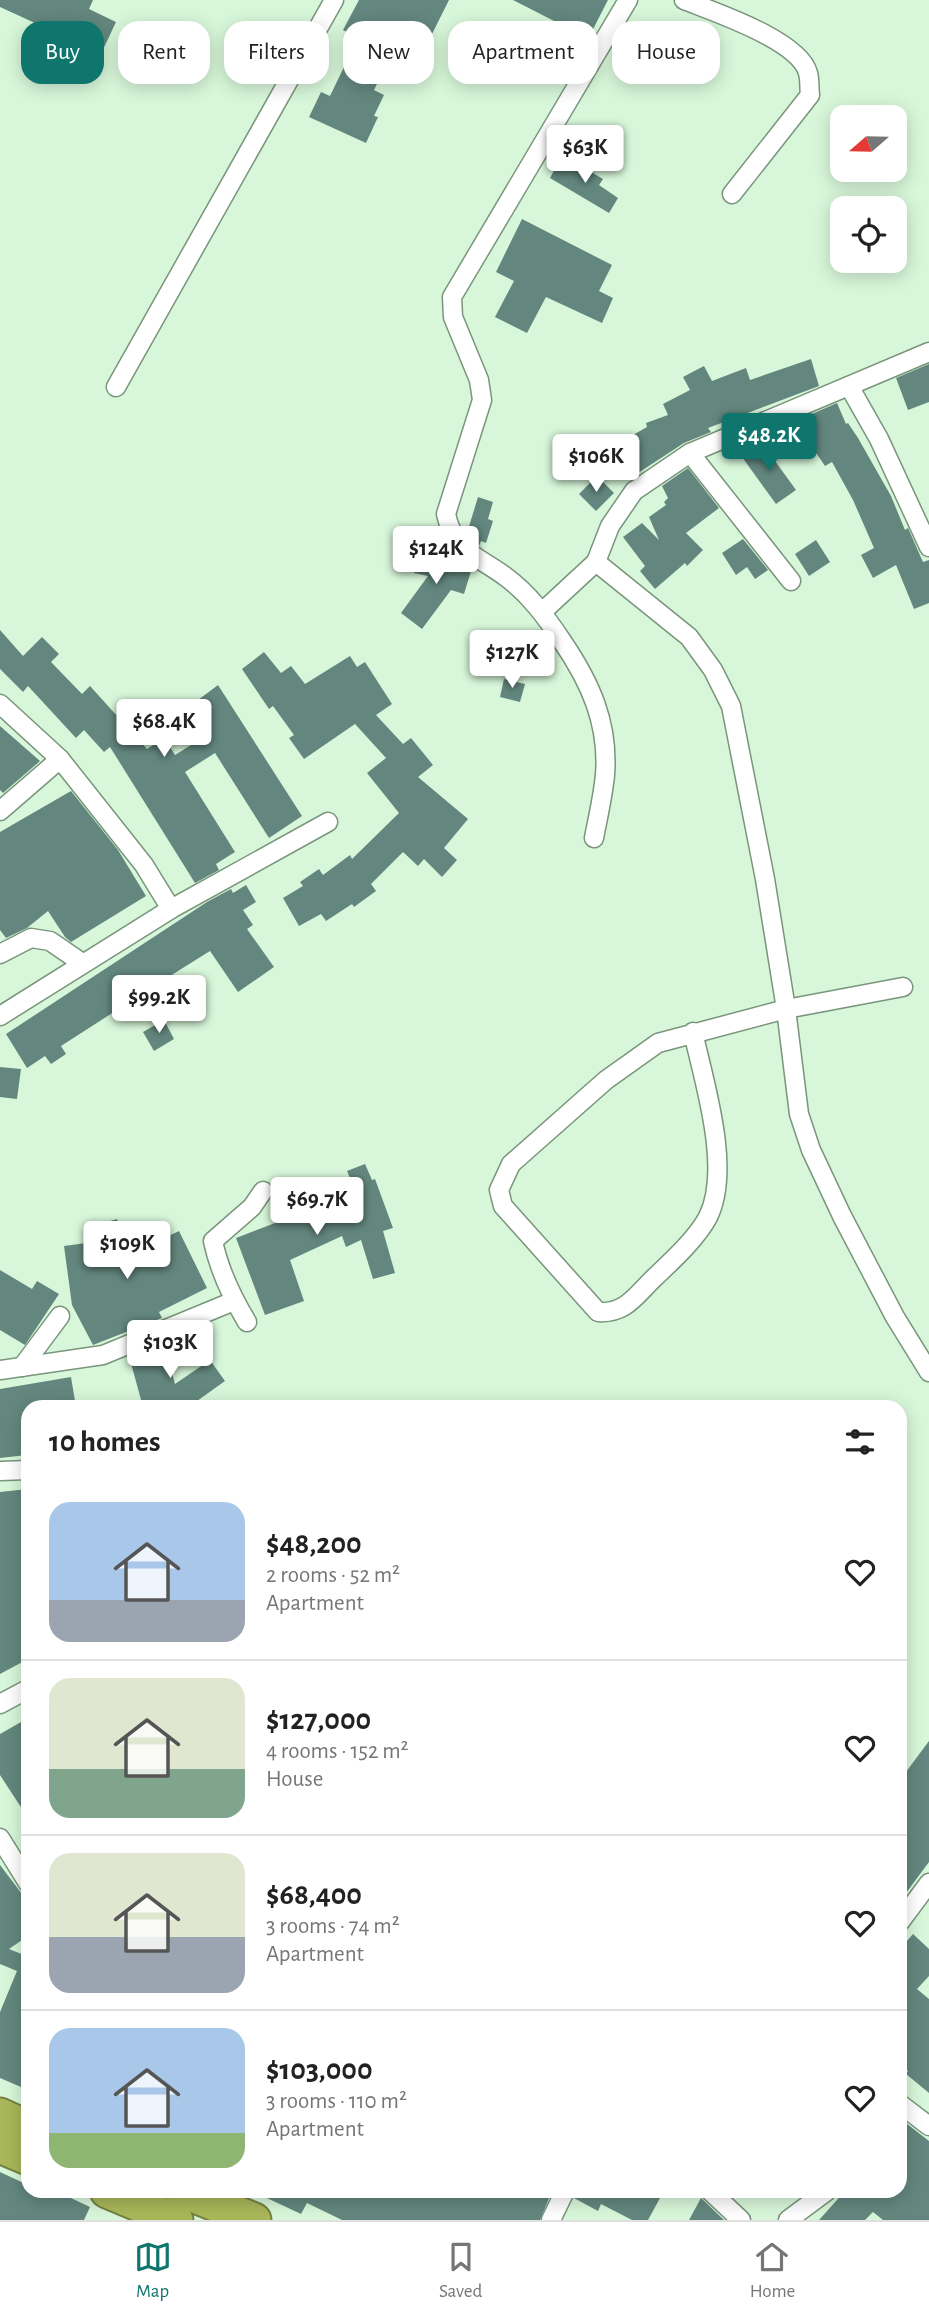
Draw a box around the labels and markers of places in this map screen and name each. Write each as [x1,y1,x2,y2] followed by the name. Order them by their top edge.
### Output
[544,125,626,185] pin: $63K
[712,414,826,473] pin: $48.2K
[547,434,645,494] pin: $106K
[387,526,485,586] pin: $124K
[463,630,561,690] pin: $127K
[107,700,221,759] pin: $68.4K
[102,976,216,1035] pin: $99.2K
[260,1178,374,1237] pin: $69.7K
[78,1222,176,1281] pin: $109K
[121,1320,219,1380] pin: $103K

